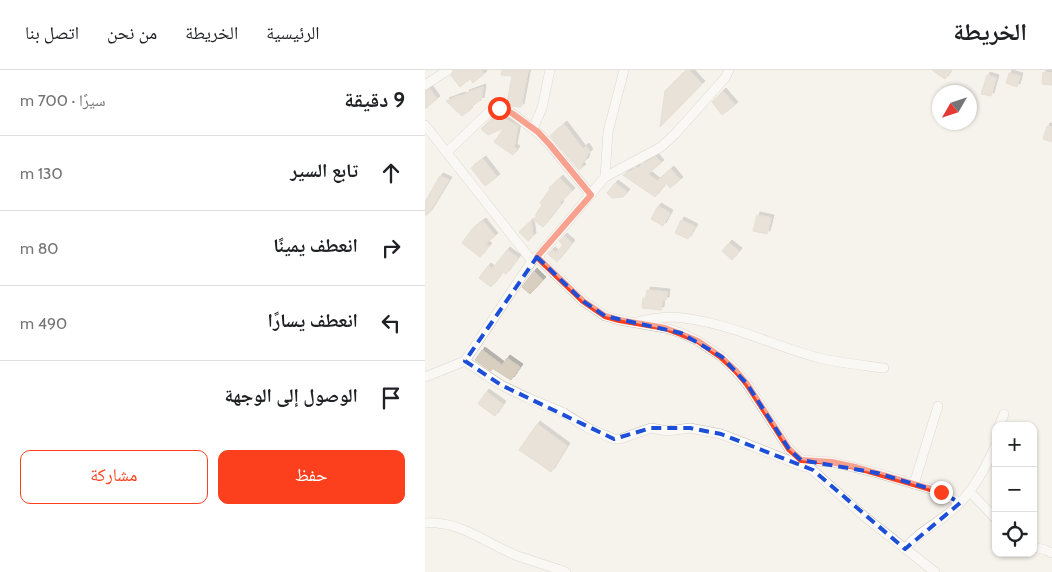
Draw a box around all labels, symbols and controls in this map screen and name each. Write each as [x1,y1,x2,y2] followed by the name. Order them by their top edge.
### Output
[953,17,1027,46] text: الخريطة
[25,22,79,44] text: اتصل بنا
[107,22,157,44] text: من نحن
[185,22,238,44] text: الخريطة
[266,22,320,44] text: الرئيسية
[932,85,977,130] north arrow
[344,87,405,112] text: 9 دقيقة
[20,91,105,110] text: سيرًا · 700 m
[488,97,511,120] route start
[290,159,358,182] text: تابع السير
[377,159,405,187] icon: ahead
[20,164,63,183] text: 130 m
[273,234,358,257] text: انعطف يمينًا
[377,234,405,262] icon: right
[20,239,59,258] text: 80 m
[268,309,358,332] text: انعطف يسارًا
[377,309,405,337] icon: left
[20,314,67,333] text: 490 m
[225,384,358,407] text: الوصول إلى الوجهة
[377,384,405,412] icon: arrive
[992,422,1037,557] map controls
[992,422,1037,467] button: +
[20,450,208,504] button: مشاركة
[218,450,405,504] button: حفظ
[992,467,1037,512] button: −
[930,481,953,504] route end
[992,512,1037,557] button: locate

